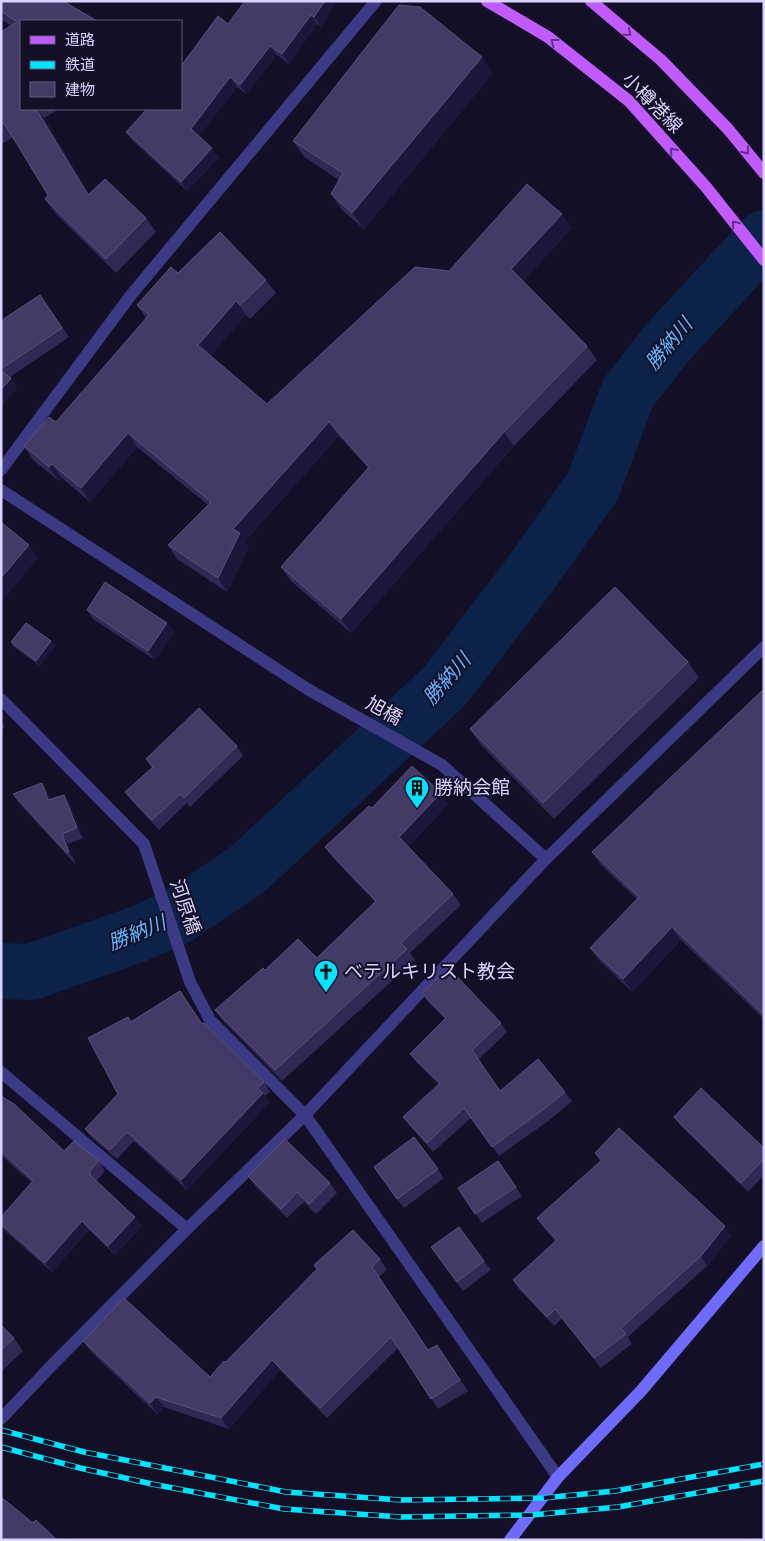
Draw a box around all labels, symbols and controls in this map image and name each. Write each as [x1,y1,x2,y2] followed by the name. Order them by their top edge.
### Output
[20,20,182,110] legend
[623,27,632,36] one-way arrow
[65,31,95,49] text: 道路
[550,39,560,48] one-way arrow
[65,56,95,74] text: 鉄道
[617,68,687,138] street label: 小樽港線
[65,81,95,99] text: 建物
[741,146,750,155] one-way arrow
[670,148,679,157] one-way arrow
[732,220,741,230] one-way arrow
[640,311,699,375] water label: 勝納川
[418,647,477,710] water label: 勝納川
[362,691,406,731] street label: 旭橋
[404,775,430,809] building icon: 勝納会館
[434,776,510,800] place label: 勝納会館
[164,876,206,938] street label: 河原橋
[105,909,171,956] water label: 勝納川
[313,959,339,993] church icon: べテルキリスト教会
[344,960,515,984] place label: べテルキリスト教会

